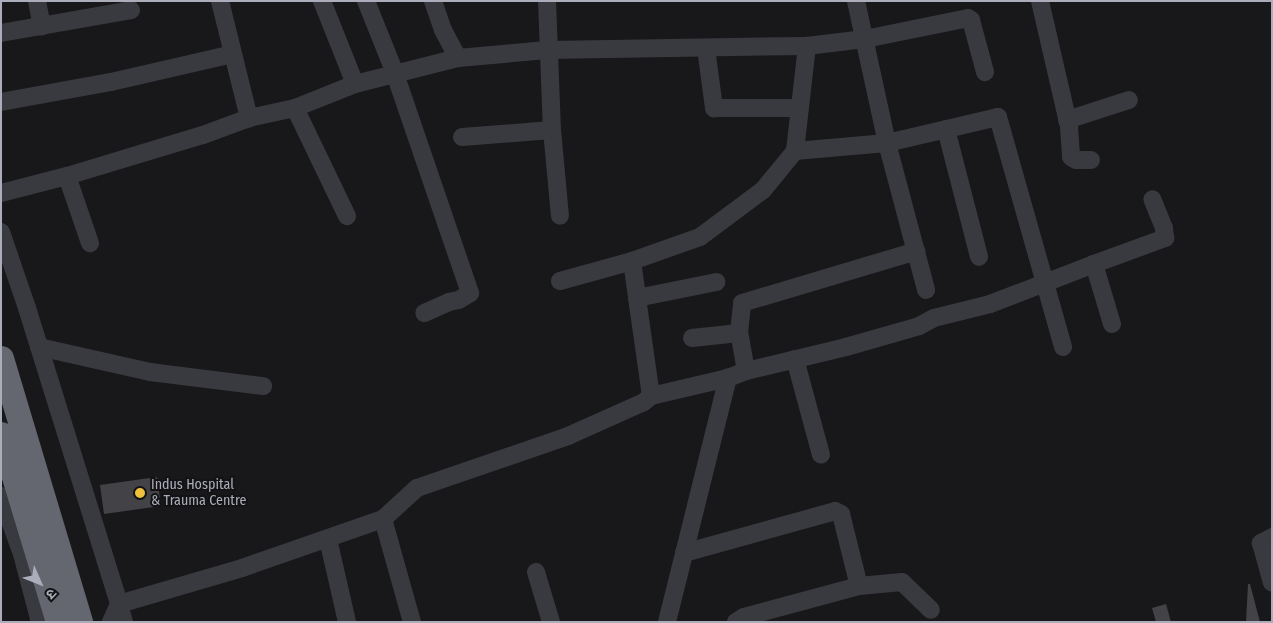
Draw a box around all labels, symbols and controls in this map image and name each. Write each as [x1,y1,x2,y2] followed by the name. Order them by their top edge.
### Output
[151,477,246,510] place label: Indus Hospital & Trauma Centre
[133,486,147,500] marker: Indus Hospital & Trauma Centre
[15,558,65,608] north arrow
[42,585,60,603] text: उ

